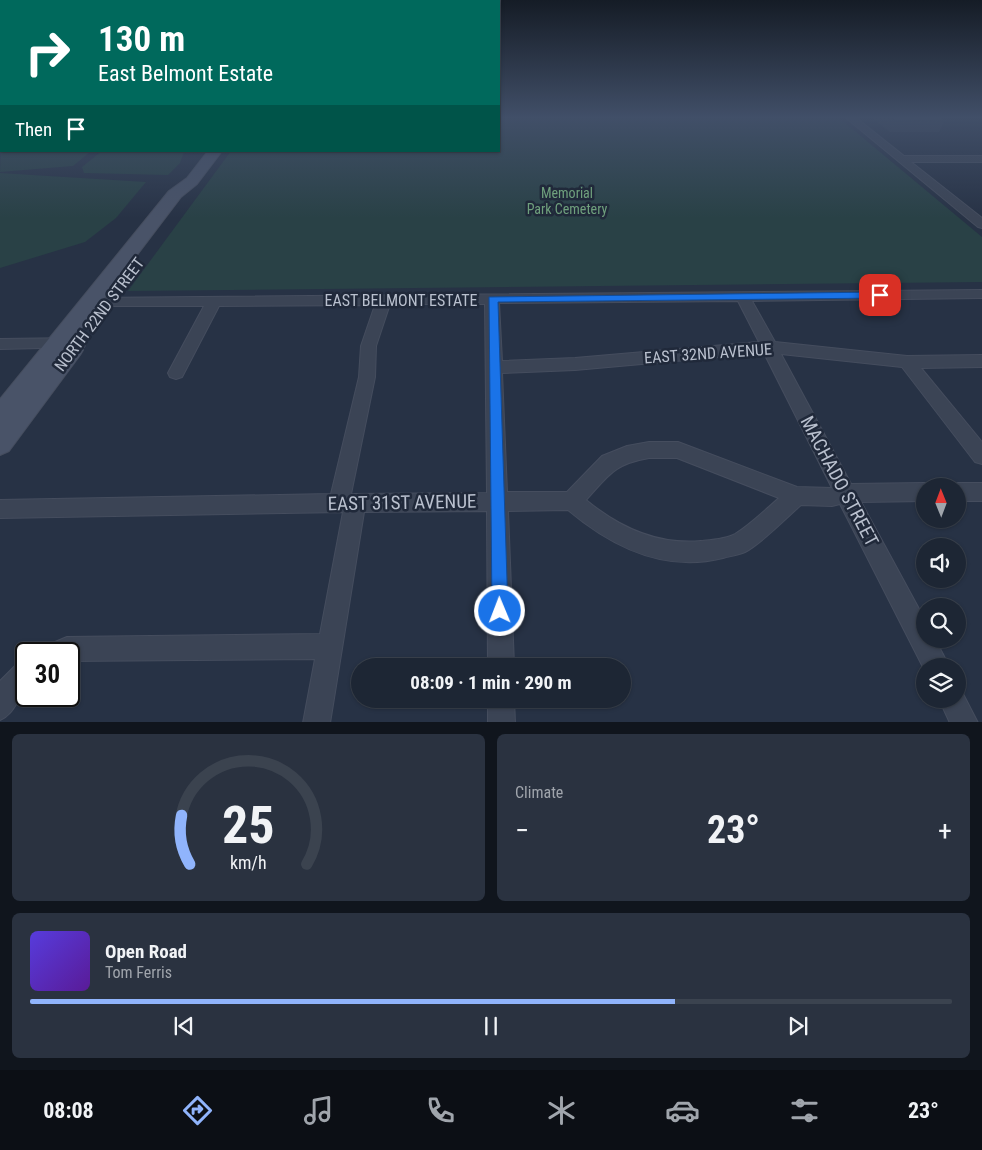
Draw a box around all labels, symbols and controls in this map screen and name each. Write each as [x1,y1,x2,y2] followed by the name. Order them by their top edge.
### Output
[98,19,185,60] text: 130 m
[15,20,80,85] icon: right
[98,61,273,86] text: East Belmont Estate
[62,115,90,143] icon: arrive
[15,118,52,141] text: Then
[527,185,608,217] park label: Memorial Park Cemetery
[50,254,148,375] street label: NORTH 22ND STREET
[859,274,901,316] pin
[866,281,894,309] icon: arrive
[325,291,478,310] street label: EAST BELMONT ESTATE
[644,340,773,367] street label: EAST 32ND AVENUE
[795,412,884,551] street label: MACHADO STREET
[916,478,966,528] north arrow
[916,478,966,708] map controls
[327,490,477,515] street label: EAST 31ST AVENUE
[916,538,966,588] button: sound
[473,584,525,636] position arrow
[916,598,966,648] button: search
[15,642,80,707] speed limit sign: 30
[916,658,966,708] button: layers
[410,671,572,694] text: 08:09 · 1 min · 290 m
[515,783,563,802] text: Climate
[222,795,275,856] text: 25
[707,808,760,852] text: 23°
[515,814,529,847] text: −
[938,814,952,847] text: +
[230,852,267,873] text: km/h
[105,940,187,963] text: Open Road
[105,963,172,982] text: Tom Ferris
[170,1012,198,1040] icon: previous
[477,1012,505,1040] icon: pause
[784,1012,812,1040] icon: next
[180,1093,215,1128] icon: directions
[301,1093,336,1128] icon: music
[423,1093,458,1128] icon: phone
[544,1093,579,1128] icon: climate
[665,1093,700,1128] icon: car
[787,1093,822,1128] icon: filters
[43,1098,94,1123] text: 08:08
[908,1098,939,1123] text: 23°

